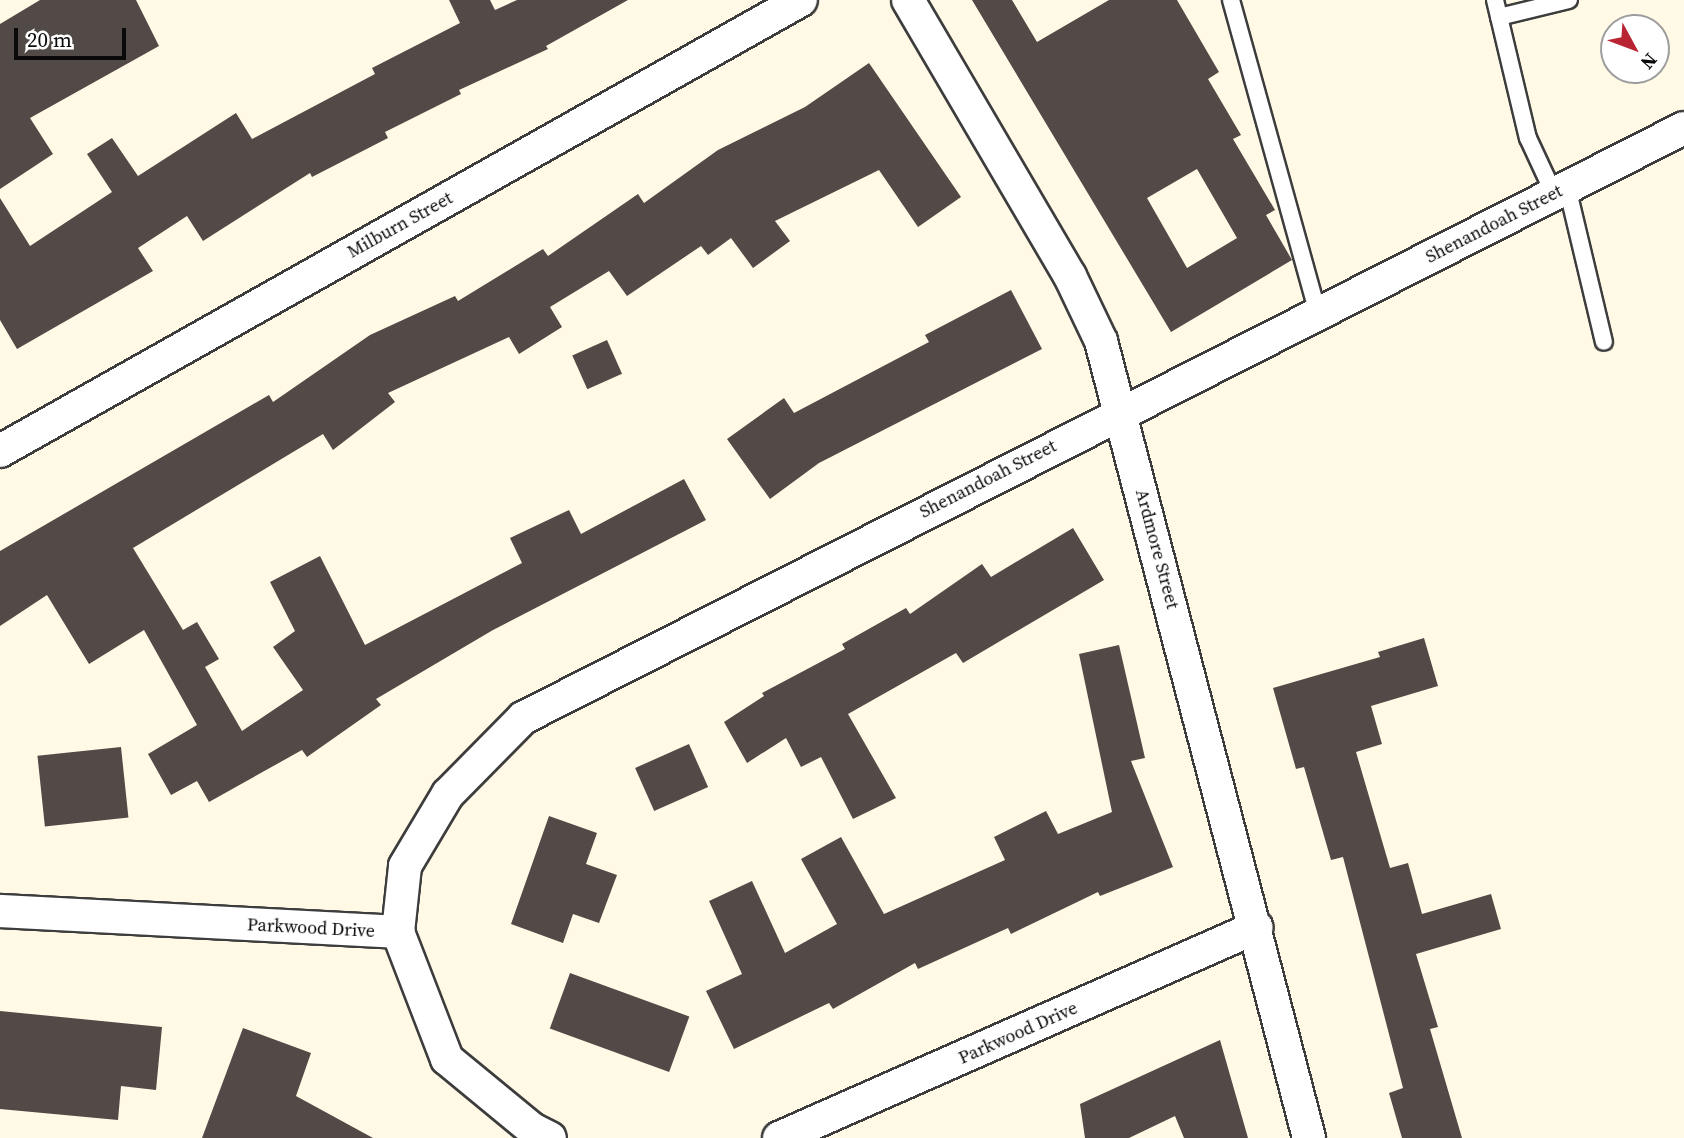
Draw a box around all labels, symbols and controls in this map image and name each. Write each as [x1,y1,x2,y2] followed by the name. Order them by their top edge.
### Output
[18,14,130,58] scale bar
[1600,14,1670,84] north arrow
[27,25,72,54] text: 20 m
[1635,48,1664,75] text: N
[1422,180,1566,268] street label: Shenandoah Street
[344,187,456,263] street label: Milburn Street
[916,435,1060,523] street label: Shenandoah Street
[1131,487,1183,611] street label: Ardmore Street
[247,914,375,942] street label: Parkwood Drive
[955,997,1081,1069] street label: Parkwood Drive

